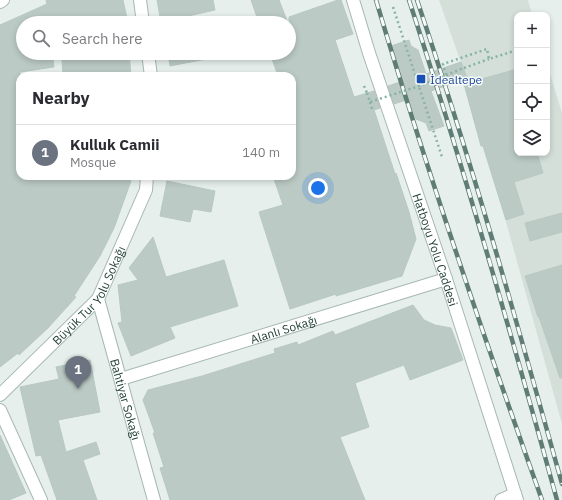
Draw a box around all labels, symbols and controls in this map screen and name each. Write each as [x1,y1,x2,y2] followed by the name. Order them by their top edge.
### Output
[514,12,550,156] map controls
[514,12,550,48] button: +
[16,16,296,60] search box
[30,27,52,49] icon: search
[62,29,142,48] text: Search here
[514,48,550,84] button: −
[430,72,483,87] place label: İdealtepe
[415,73,427,85] marker: İdealtepe
[514,84,550,120] button: locate
[32,87,90,109] text: Nearby
[514,120,550,156] button: layers
[70,135,159,154] text: Kulluk Camii
[41,144,49,161] text: 1
[242,144,280,161] text: 140 m
[70,154,116,171] text: Mosque
[308,178,328,198] your location
[410,191,462,308] street label: Hatboyu Yolu Caddesi
[49,244,128,348] street label: Büyük Tur Yolu Sokağı
[248,312,319,346] street label: Alanlı Sokağı
[65,356,91,389] pin: 1
[107,357,144,441] street label: Bahtiyar Sokağı

